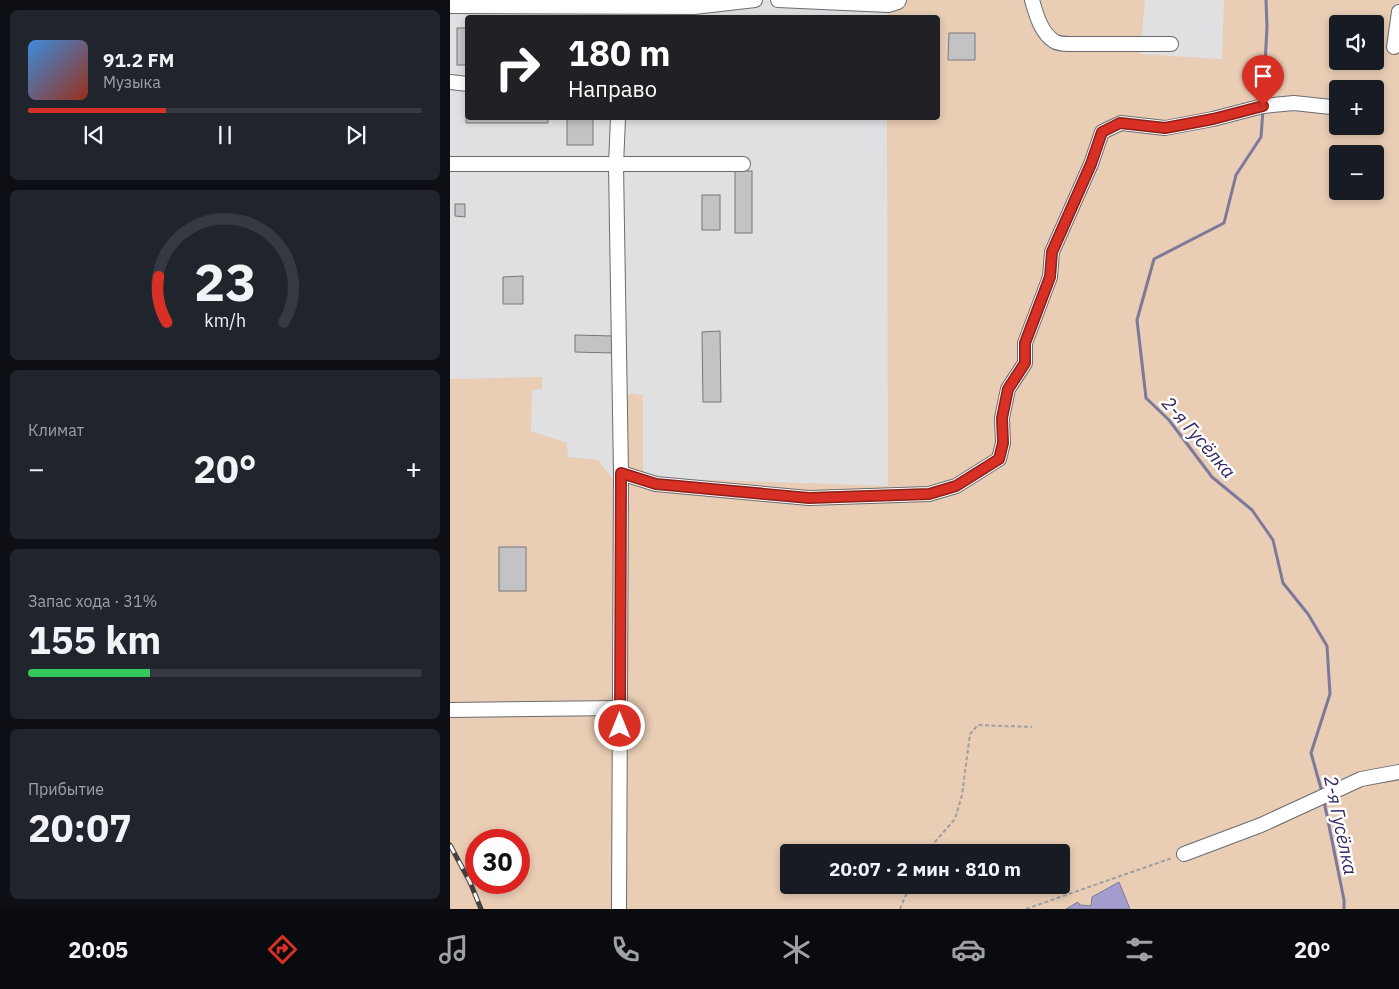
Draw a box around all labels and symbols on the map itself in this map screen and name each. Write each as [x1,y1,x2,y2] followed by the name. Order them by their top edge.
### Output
[1242,55,1284,106] pin
[1157,391,1241,483] water label: 2-я Гусёлка
[593,699,645,751] position arrow
[1319,773,1363,877] water label: 2-я Гусёлка
[465,829,530,894] speed limit sign: 30

